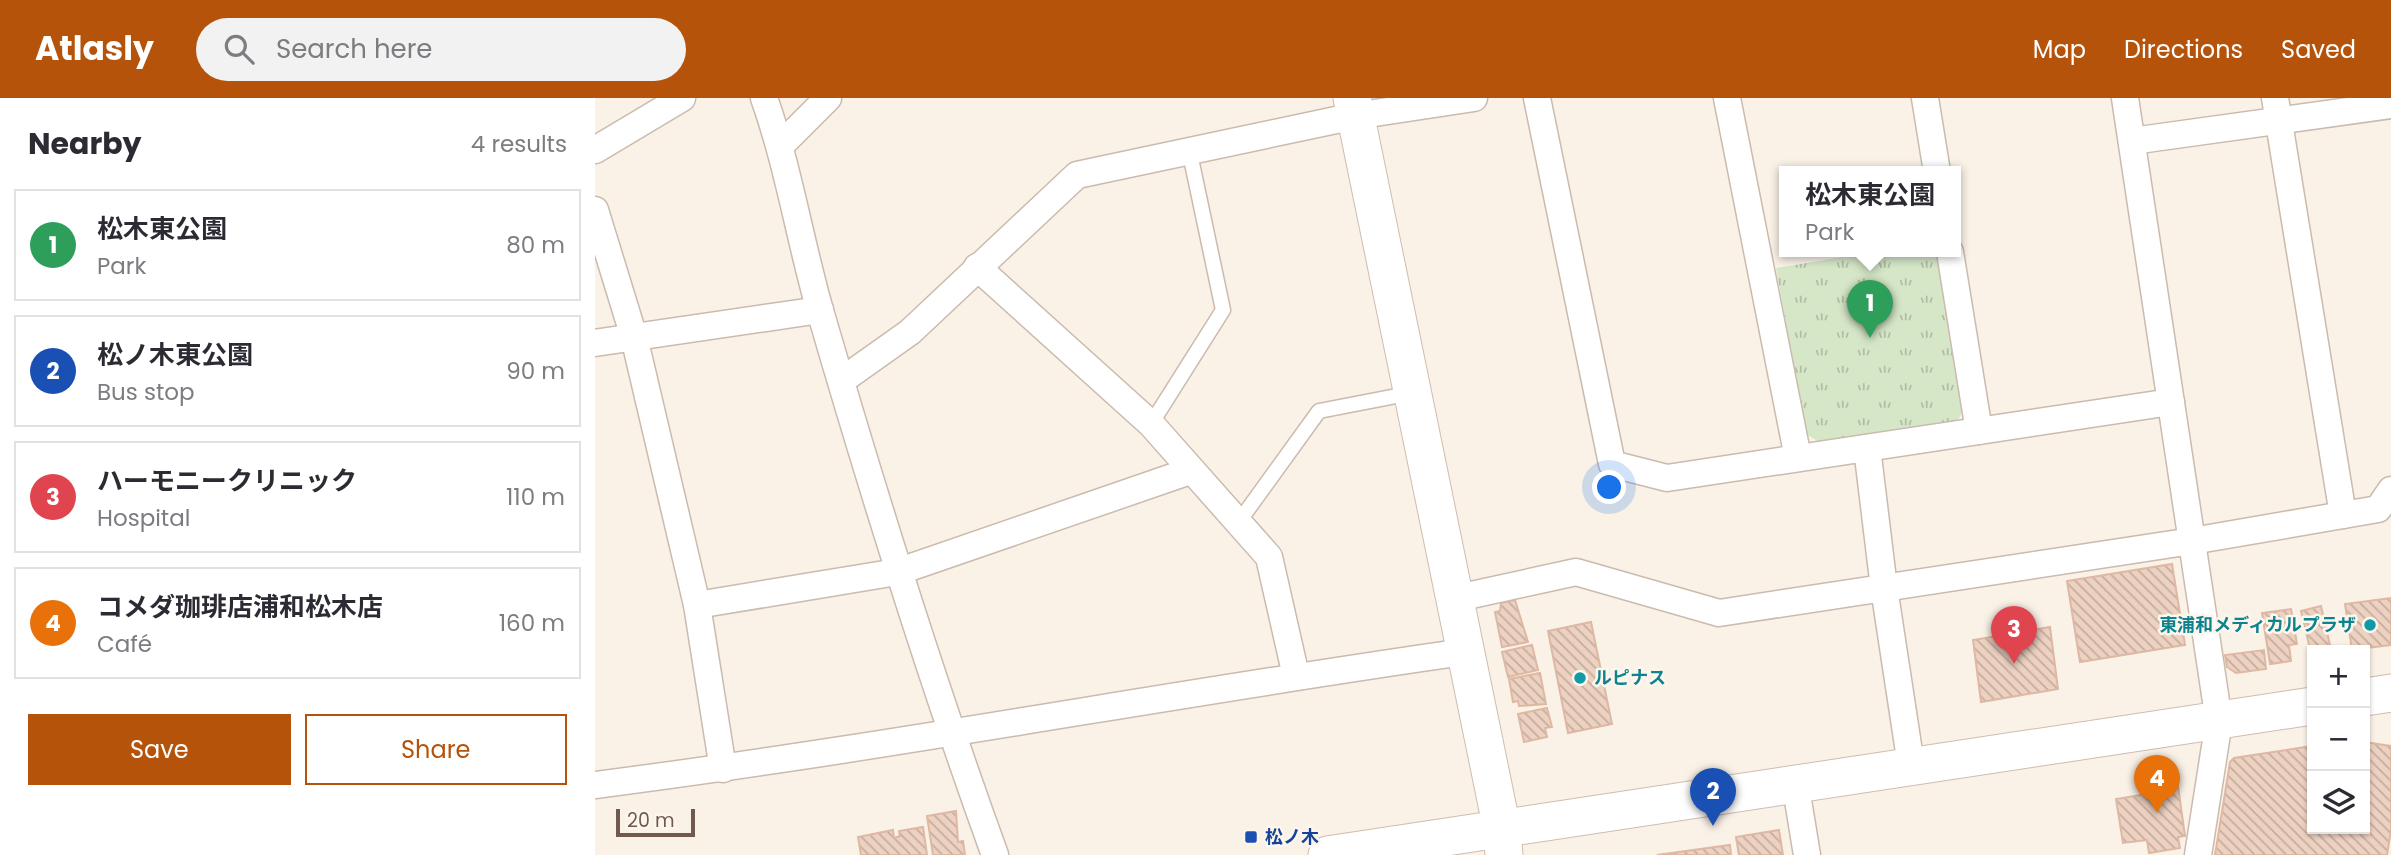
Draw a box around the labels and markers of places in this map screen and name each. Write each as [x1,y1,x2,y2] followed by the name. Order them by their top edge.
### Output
[1847,280,1893,338] pin: 1
[1991,606,2037,664] pin: 3
[2159,612,2356,637] place label: 東浦和メディカルプラザ
[2362,617,2378,633] marker: 東浦和メディカルプラザ
[1594,665,1666,690] place label: ルピナス
[1572,670,1588,686] marker: ルピナス
[2134,755,2180,813] pin: 4
[1690,768,1736,826] pin: 2
[1265,824,1319,849] place label: 松ノ木
[1243,829,1259,845] marker: 松ノ木

